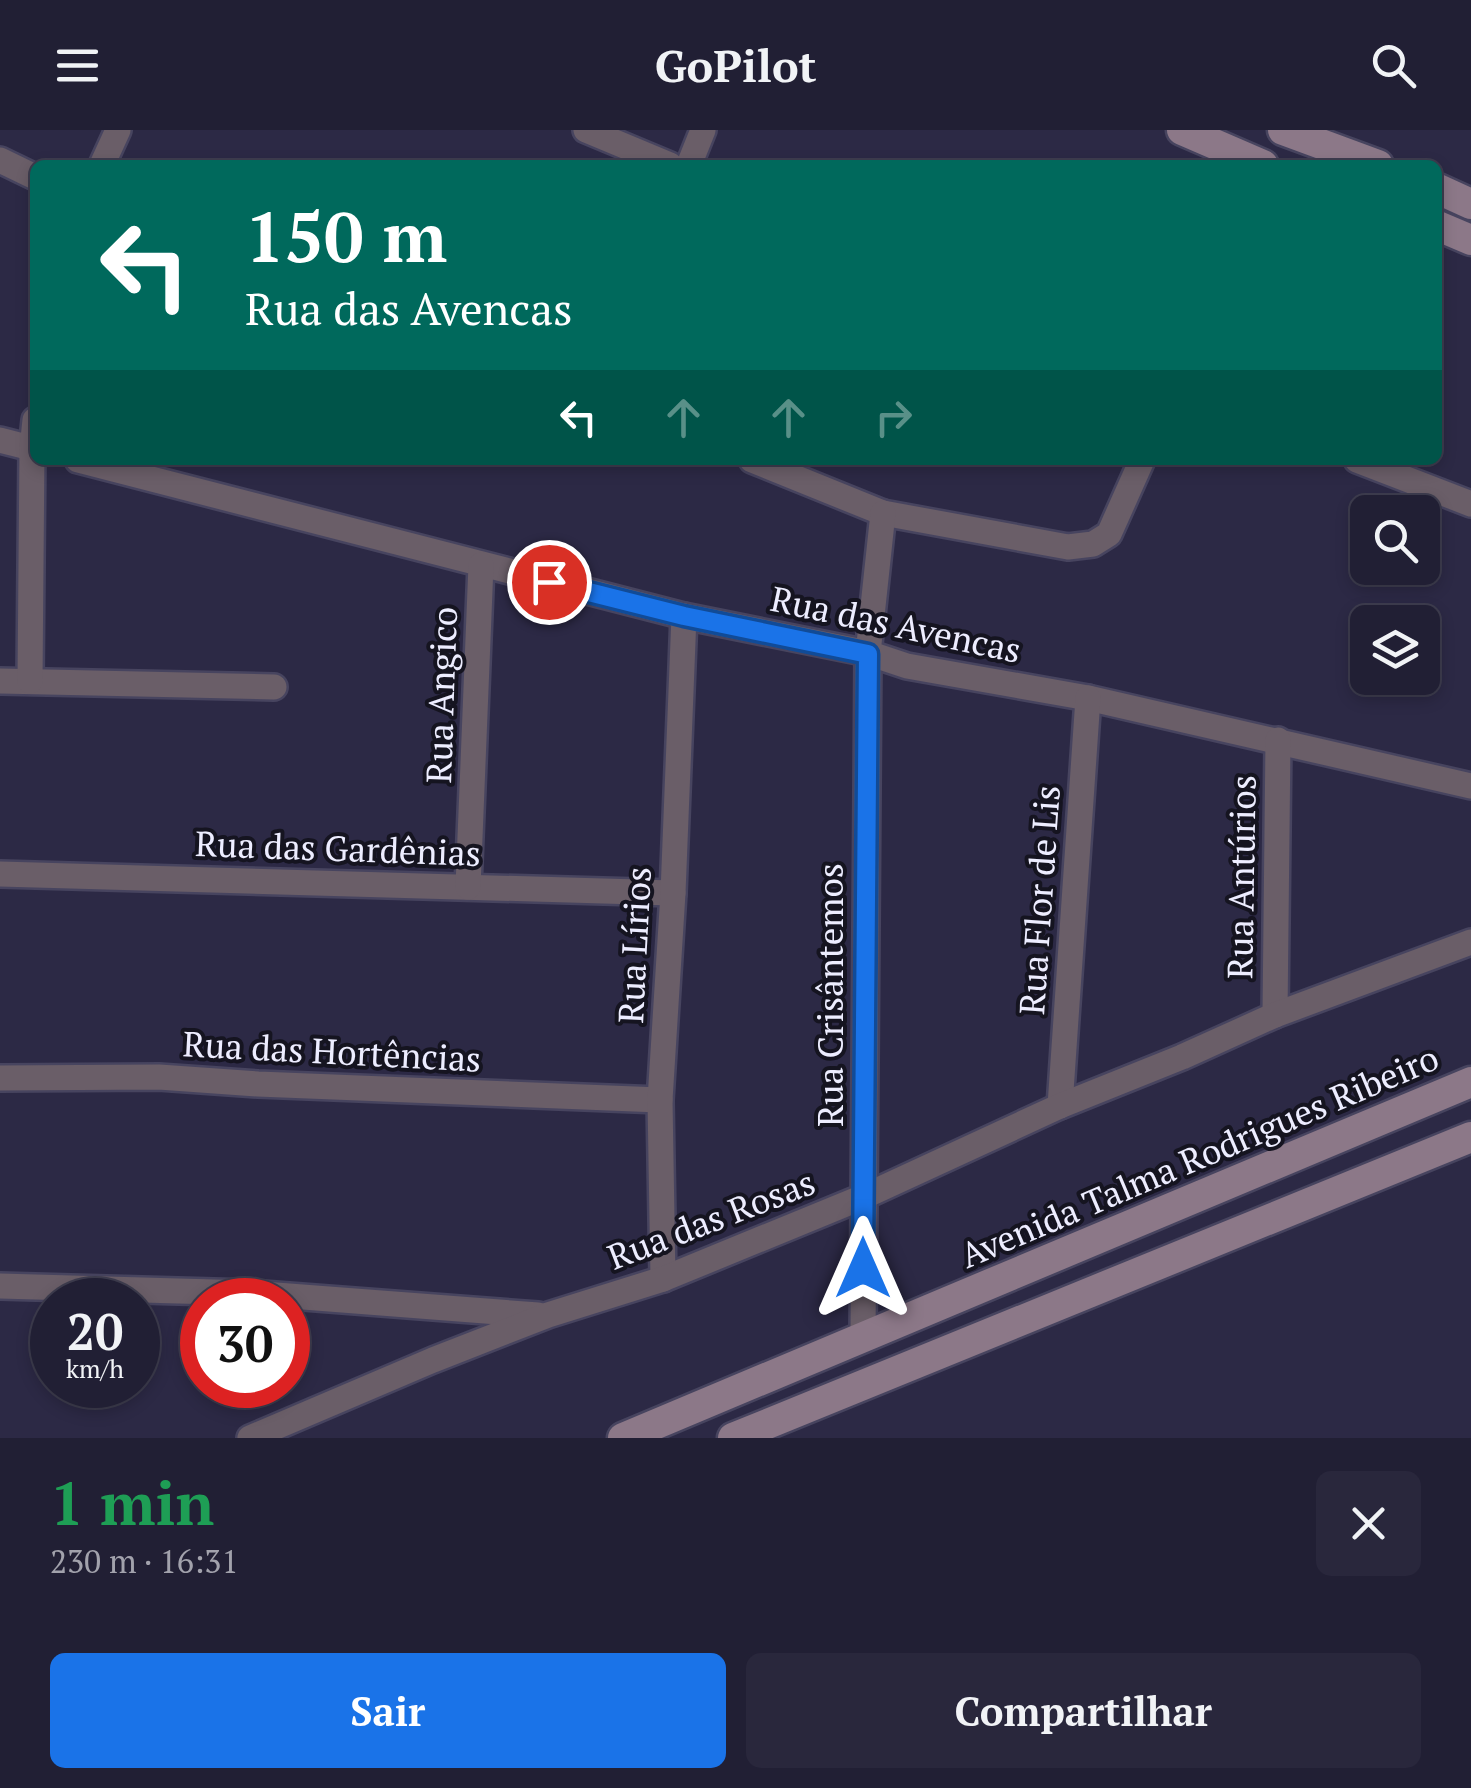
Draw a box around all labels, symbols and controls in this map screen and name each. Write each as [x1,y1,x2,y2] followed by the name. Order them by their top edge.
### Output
[655,35,816,95] text: GoPilot
[50,38,105,93] icon: menu
[1366,38,1421,93] icon: search
[245,189,447,282] text: 150 m
[80,200,210,330] icon: left
[245,278,572,338] text: Rua das Avencas
[551,390,606,445] icon: left
[656,390,711,445] icon: ahead
[761,390,816,445] icon: ahead
[866,390,921,445] icon: right
[1350,495,1440,695] map controls
[1350,495,1440,585] button: search
[507,540,592,625] pin
[522,555,577,610] icon: arrive
[767,575,1025,673] street label: Rua das Avencas
[1350,605,1440,695] button: layers
[415,606,467,784] street label: Rua Angico
[1216,775,1266,979] street label: Rua Antúrios
[1008,784,1070,1016] street label: Rua Flor de Lis
[194,820,482,876] street label: Rua das Gardênias
[807,863,853,1127] street label: Rua Crisântemos
[607,865,661,1025] street label: Rua Lírios
[182,1020,482,1082] street label: Rua das Hortências
[953,1034,1445,1278] street label: Avenida Talma Rodrigues Ribeiro
[601,1158,821,1280] street label: Rua das Rosas
[811,1216,915,1320] position arrow
[180,1278,310,1408] speed limit sign: 30
[67,1298,123,1364] text: 20
[66,1352,124,1385] text: km/h
[50,1463,214,1542] text: 1 min
[1316,1471,1421,1576] button: close
[50,1540,238,1582] text: 230 m · 16:31
[50,1653,726,1768] button: Sair
[746,1653,1421,1768] button: Compartilhar

